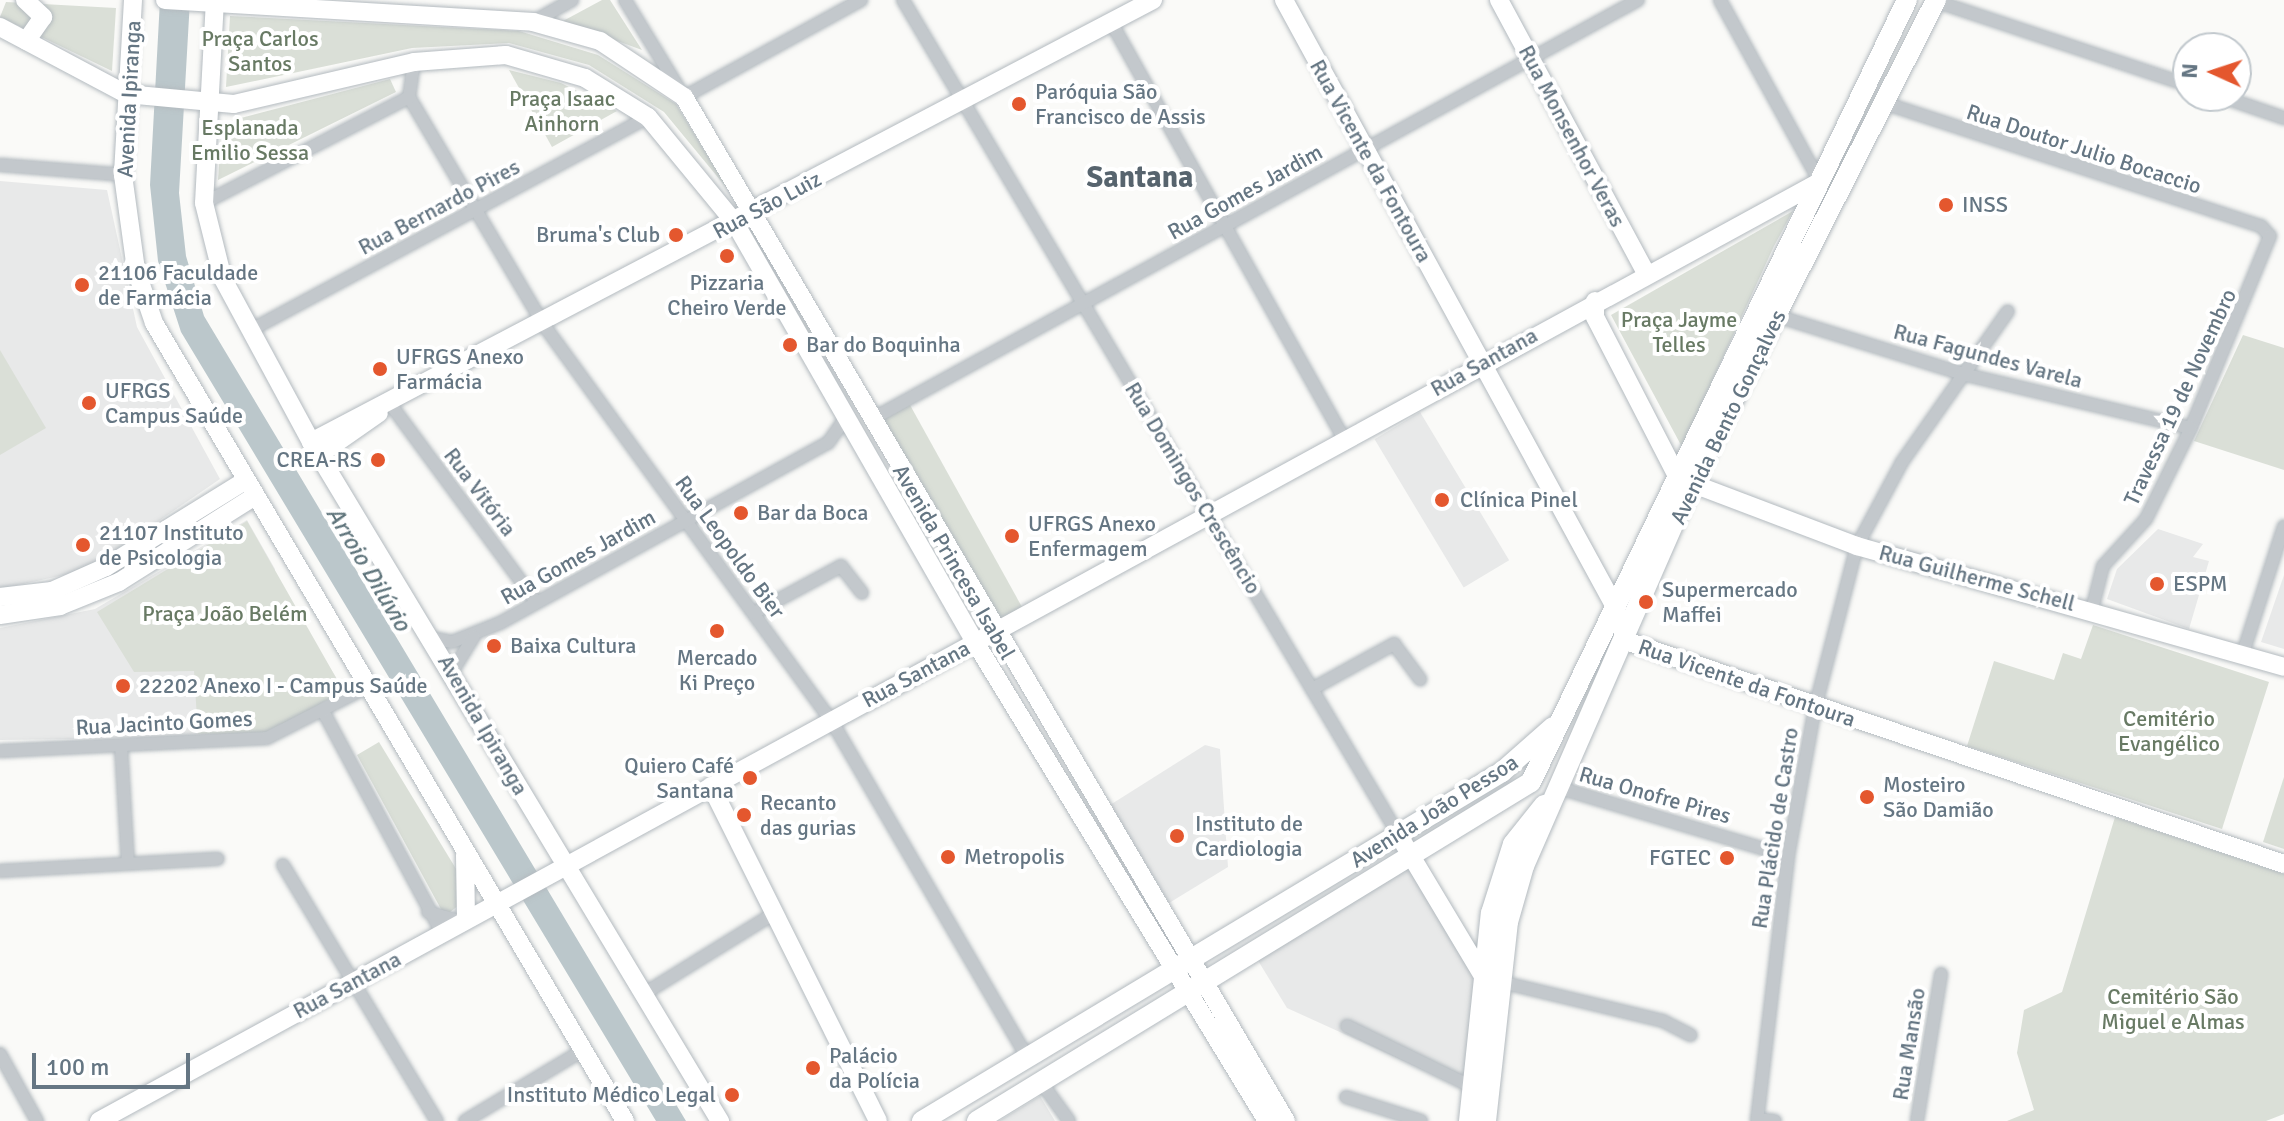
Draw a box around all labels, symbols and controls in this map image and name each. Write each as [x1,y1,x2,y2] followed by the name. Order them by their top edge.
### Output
[112,20,146,178] street label: Avenida Ipiranga
[201,25,319,76] park label: Praça Carlos Santos
[2172,32,2252,112] north arrow
[1513,41,1631,231] street label: Rua Monsenhor Veras
[1304,55,1438,267] street label: Rua Vicente da Fontoura
[2176,62,2203,79] text: N
[1035,78,1206,130] place label: Paróquia São Francisco de Assis
[509,85,615,136] park label: Praça Isaac Ainhorn
[1010,95,1028,113] marker: Paróquia São Francisco de Assis
[1963,99,2205,199] street label: Rua Doutor Julio Bocaccio
[191,114,309,166] park label: Esplanada Emilio Sessa
[1163,139,1327,245] street label: Rua Gomes Jardim
[354,153,524,261] street label: Rua Bernardo Pires
[1087,160,1193,196] district label: Santana
[708,165,826,245] street label: Rua São Luiz
[1962,192,2008,218] place label: INSS
[1937,196,1955,214] marker: INSS
[536,222,660,248] place label: Bruma's Club
[667,226,685,244] marker: Bruma's Club
[718,247,736,265] marker: Pizzaria Cheiro Verde
[98,259,258,310] place label: 21106 Faculdade de Farmácia
[667,269,787,320] place label: Pizzaria Cheiro Verde
[73,276,91,294] marker: 21106 Faculdade de Farmácia
[2118,285,2242,509] street label: Travessa 19 de Novembro
[1665,305,1791,529] street label: Avenida Bento Gonçalves
[1621,306,1737,358] park label: Praça Jayme Telles
[1891,318,2085,394] street label: Rua Fagundes Varela
[1426,322,1542,402] street label: Rua Santana
[806,332,961,358] place label: Bar do Boquinha
[781,336,799,354] marker: Bar do Boquinha
[396,343,524,394] place label: UFRGS Anexo Farmácia
[371,360,389,378] marker: UFRGS Anexo Farmácia
[105,377,243,428] place label: UFRGS Campus Saúde
[1119,377,1267,599] street label: Rua Domingos Crescêncio
[80,394,98,412] marker: UFRGS Campus Saúde
[438,443,522,541] street label: Rua Vitória
[276,447,362,473] place label: CREA-RS
[369,451,387,469] marker: CREA-RS
[887,460,1021,664] street label: Avenida Princesa Isabel
[669,471,791,623] street label: Rua Leopoldo Bier
[1460,487,1578,513] place label: Clínica Pinel
[1431,489,1453,511] marker: Clínica Pinel
[757,500,868,526] place label: Bar da Boca
[320,502,416,636] water label: Arroio Dilúvio
[496,504,660,610] street label: Rua Gomes Jardim
[732,504,750,522] marker: Bar da Boca
[1028,510,1156,562] place label: UFRGS Anexo Enfermagem
[99,519,244,570] place label: 21107 Instituto de Psicologia
[1003,527,1021,545] marker: UFRGS Anexo Enfermagem
[74,536,92,554] marker: 21107 Instituto de Psicologia
[1876,539,2078,617] street label: Rua Guilherme Schell
[2173,571,2228,597] place label: ESPM
[2148,575,2166,593] marker: ESPM
[1662,576,1798,628] place label: Supermercado Maffei
[1637,593,1655,611] marker: Supermercado Maffei
[142,601,308,627] park label: Praça João Belém
[708,622,726,640] marker: Mercado Ki Preço
[510,633,636,659] place label: Baixa Cultura
[1635,633,1859,733] street label: Rua Vicente da Fontoura
[858,635,974,713] street label: Rua Santana
[485,637,503,655] marker: Baixa Cultura
[677,644,757,696] place label: Mercado Ki Preço
[432,650,534,800] street label: Avenida Ipiranga
[139,673,428,699] place label: 22202 Anexo I - Campus Saúde
[114,677,132,695] marker: 22202 Anexo I - Campus Saúde
[75,705,253,741] street label: Rua Jacinto Gomes
[2118,705,2220,756] park label: Cemitério Evangélico
[1746,725,1804,931] street label: Rua Plácido de Castro
[1345,749,1523,873] street label: Avenida João Pessoa
[624,752,734,804] place label: Quiero Café Santana
[1576,761,1734,829] street label: Rua Onofre Pires
[741,769,759,787] marker: Quiero Café Santana
[1883,771,1994,822] place label: Mosteiro São Damião
[1858,788,1876,806] marker: Mosteiro São Damião
[760,789,856,840] place label: Recanto das gurias
[735,806,753,824] marker: Recanto das gurias
[1195,810,1303,862] place label: Instituto de Cardiologia
[1166,825,1188,847] marker: Instituto de Cardiologia
[964,844,1065,870] place label: Metropolis
[1649,845,1711,871] place label: FGTEC
[939,848,957,866] marker: Metropolis
[1718,849,1736,867] marker: FGTEC
[289,946,405,1024] street label: Rua Santana
[2101,983,2245,1034] park label: Cemitério São Miguel e Almas
[1887,986,1931,1102] street label: Rua Mansão
[36,1037,194,1087] scale bar
[829,1042,920,1094] place label: Palácio da Polícia
[46,1052,109,1082] text: 100 m
[804,1059,822,1077] marker: Palácio da Polícia
[507,1082,716,1108] place label: Instituto Médico Legal
[723,1086,741,1104] marker: Instituto Médico Legal

